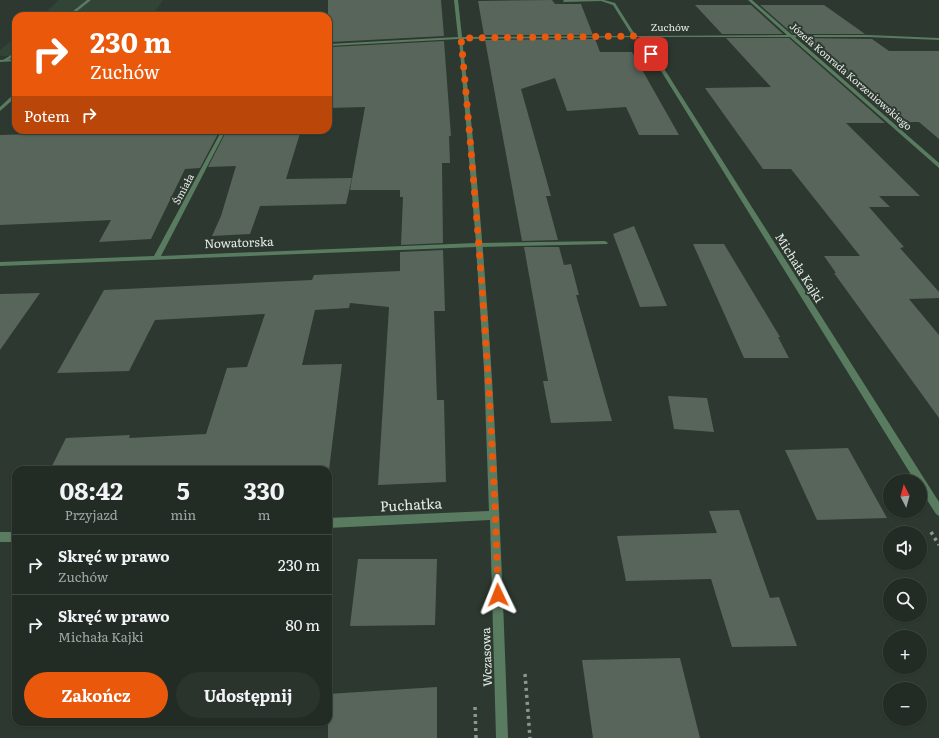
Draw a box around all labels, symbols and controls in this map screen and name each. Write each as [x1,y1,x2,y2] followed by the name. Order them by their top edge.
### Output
[787,18,916,133] street label: Józefa Konrada Korzeniowskiego
[651,19,690,34] street label: Zuchów
[90,20,171,62] text: 230 m
[24,28,76,80] icon: right
[634,37,668,71] pin
[640,43,662,65] icon: arrive
[90,58,160,85] text: Zuchów
[24,104,70,127] text: Potem
[78,104,100,126] icon: right
[168,170,197,207] street label: Śmiała
[771,229,828,306] street label: Michała Kajki
[204,232,274,252] street label: Nowatorska
[59,472,123,507] text: 08:42
[177,472,190,507] text: 5
[243,472,285,507] text: 330
[883,474,927,518] north arrow
[883,474,927,726] map controls
[379,492,443,516] street label: Puchatka
[65,505,118,524] text: Przyjazd
[171,505,196,524] text: min
[258,505,270,524] text: m
[883,526,927,570] button: sound
[58,544,170,567] text: Skręć w prawo
[278,553,320,576] text: 230 m
[24,554,46,576] icon: right
[58,567,108,586] text: Zuchów
[477,574,519,616] position arrow
[883,578,927,622] button: search
[58,604,170,627] text: Skręć w prawo
[286,613,320,636] text: 80 m
[24,614,46,636] icon: right
[58,627,144,646] text: Michała Kajki
[476,627,496,687] street label: Wczasowa
[883,630,927,674] button: +
[24,672,168,718] button: Zakończ
[176,672,320,718] button: Udostępnij
[883,682,927,726] button: −

